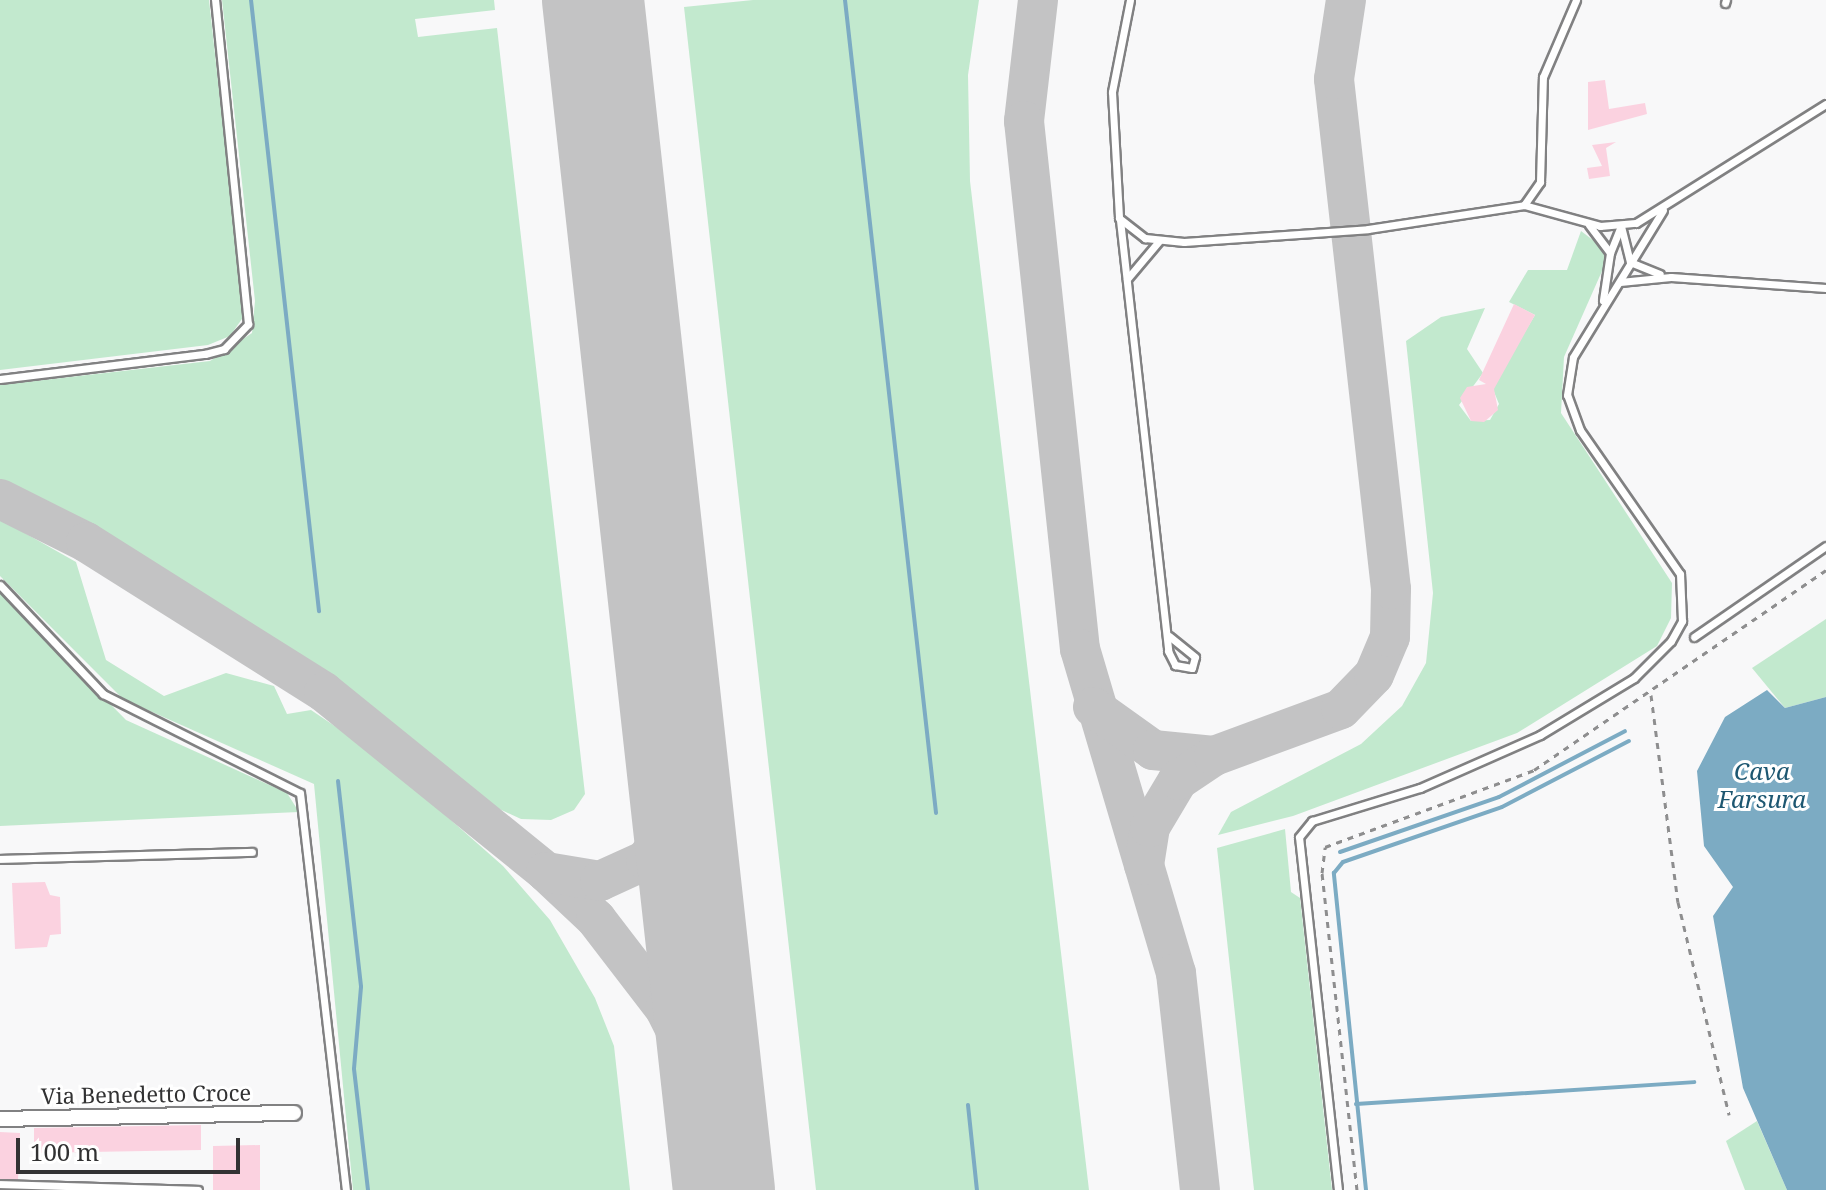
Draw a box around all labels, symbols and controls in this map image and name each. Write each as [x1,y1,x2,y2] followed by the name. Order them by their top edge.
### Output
[1718,757,1806,813] water label: Cava Farsura
[41,1079,251,1109] street label: Via Benedetto Croce
[20,1122,244,1172] scale bar
[30,1135,99,1168] text: 100 m

